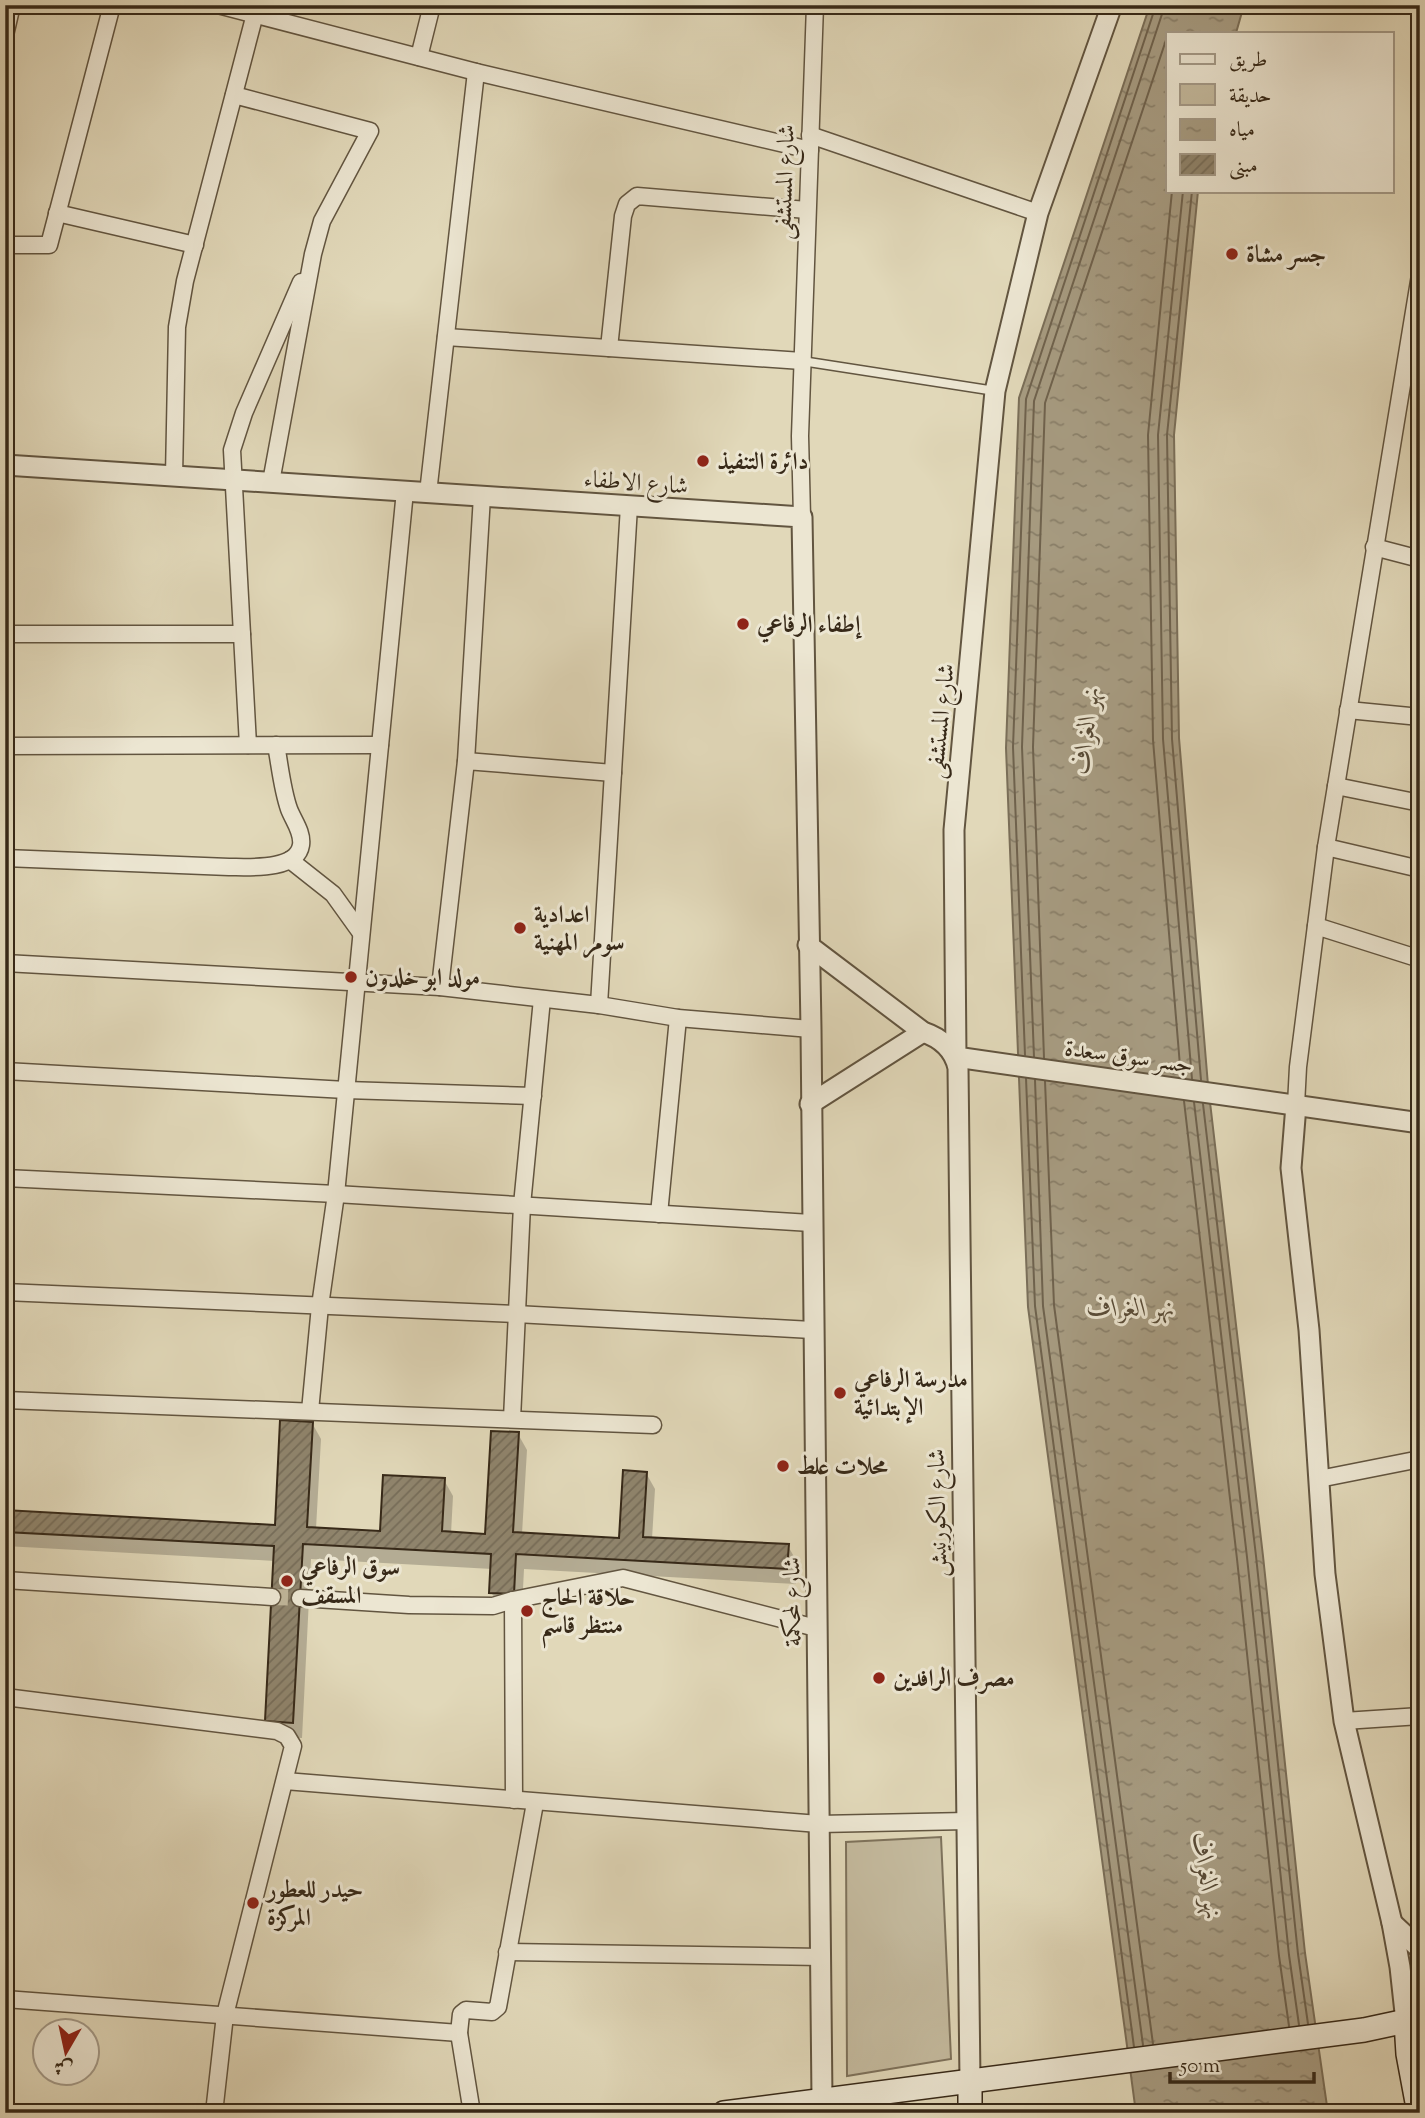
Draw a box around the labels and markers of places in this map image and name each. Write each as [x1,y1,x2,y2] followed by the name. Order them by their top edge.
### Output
[1246,239,1327,273] place label: جسر مشاة
[1224,246,1240,262] marker: جسر مشاة
[717,446,809,480] place label: دائرة التنفيذ
[695,453,711,469] marker: دائرة التنفيذ
[756,609,862,643] place label: إطفاء الرفاعي
[735,616,751,632] marker: إطفاء الرفاعي
[534,899,625,961] place label: اعدادية سومر المهنية
[512,920,528,936] marker: اعدادية سومر المهنية
[365,962,480,996] place label: مولد ابو خلدون
[343,969,359,985] marker: مولد ابو خلدون
[853,1364,968,1426] place label: مدرسة الرفاعي الإبتدائية
[832,1385,848,1401] marker: مدرسة الرفاعي الإبتدائية
[797,1451,888,1485] place label: محلات علط
[775,1458,791,1474] marker: محلات علط
[300,1552,400,1614] place label: سوق الرفاعي المسقف
[279,1573,295,1589] marker: سوق الرفاعي المسقف
[541,1582,635,1649] place label: حلاقة الحاج منتظر قاسم
[519,1603,535,1619] marker: حلاقة الحاج منتظر قاسم
[893,1663,1015,1697] place label: مصرف الرافدين
[871,1670,887,1686] marker: مصرف الرافدين
[264,1874,363,1936] place label: حيدر للعطور المركزة
[245,1895,261,1911] marker: حيدر للعطور المركزة

